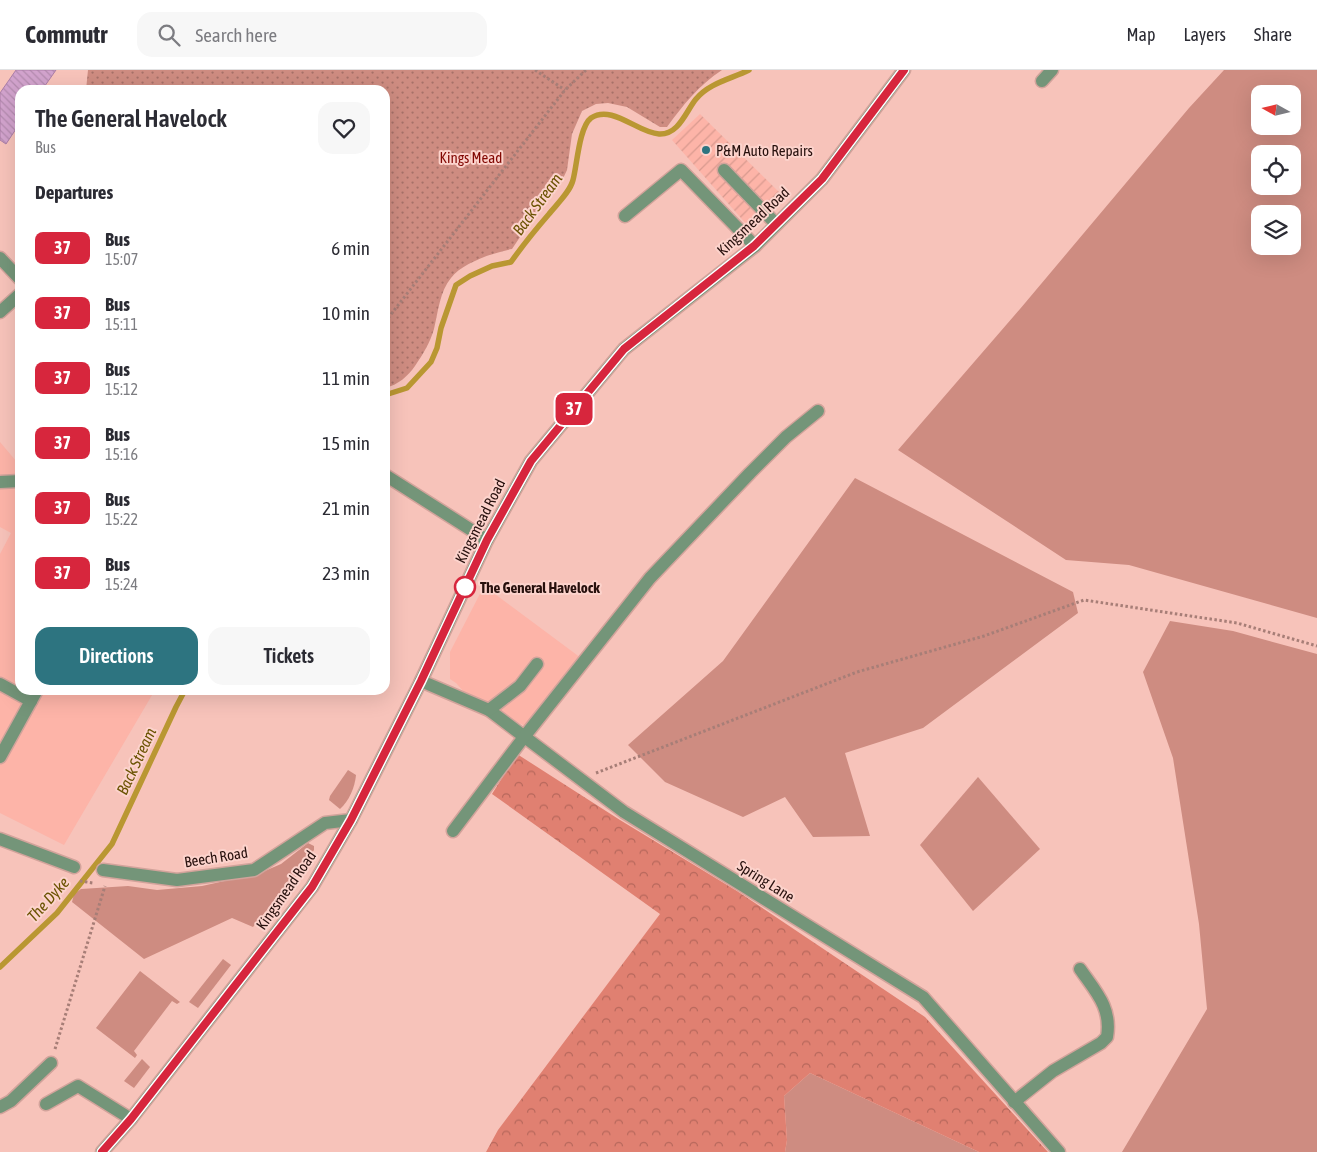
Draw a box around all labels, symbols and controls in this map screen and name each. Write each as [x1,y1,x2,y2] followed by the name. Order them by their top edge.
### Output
[137,12,487,57] search box
[25,21,107,48] text: Commutr
[155,21,183,49] icon: search
[195,24,277,46] text: Search here
[1126,24,1155,45] text: Map
[1183,24,1226,45] text: Layers
[1254,24,1292,45] text: Share
[1251,85,1301,135] north arrow
[1251,85,1301,255] map controls
[318,102,370,154] button: heart
[35,105,227,132] text: The General Havelock
[35,138,56,156] text: Bus
[716,142,813,159] place label: P&M Auto Repairs
[700,144,712,156] marker: P&M Auto Repairs
[1251,145,1301,195] button: locate
[440,149,502,166] park label: Kings Mead
[509,169,566,238] water label: Back Stream
[35,181,113,203] text: Departures
[713,183,793,259] street label: Kingsmead Road
[1251,205,1301,255] button: layers
[105,228,130,250] text: Bus
[54,237,71,258] text: 37
[331,237,370,259] text: 6 min
[105,250,138,268] text: 15:07
[105,293,130,315] text: Bus
[54,302,71,323] text: 37
[322,302,370,324] text: 10 min
[105,315,138,333] text: 15:11
[105,358,130,380] text: Bus
[54,367,71,388] text: 37
[322,367,370,389] text: 11 min
[105,380,138,398] text: 15:12
[552,393,596,425] line badge: 37
[566,398,582,419] text: 37
[105,423,130,445] text: Bus
[54,432,71,453] text: 37
[322,432,370,454] text: 15 min
[105,445,138,463] text: 15:16
[451,476,509,566] street label: Kingsmead Road
[105,488,130,510] text: Bus
[54,497,71,518] text: 37
[322,497,370,519] text: 21 min
[105,510,138,528] text: 15:22
[105,553,130,575] text: Bus
[54,562,71,583] text: 37
[322,562,370,584] text: 23 min
[105,575,138,593] text: 15:24
[454,576,476,598] marker: The General Havelock
[480,579,600,596] place label: The General Havelock
[35,627,198,685] button: Directions
[208,627,370,685] button: Tickets
[113,724,159,797] water label: Back Stream
[183,844,249,870] street label: Beech Road
[253,847,319,933] street label: Kingsmead Road
[734,857,798,905] street label: Spring Lane
[23,873,73,926] water label: The Dyke

